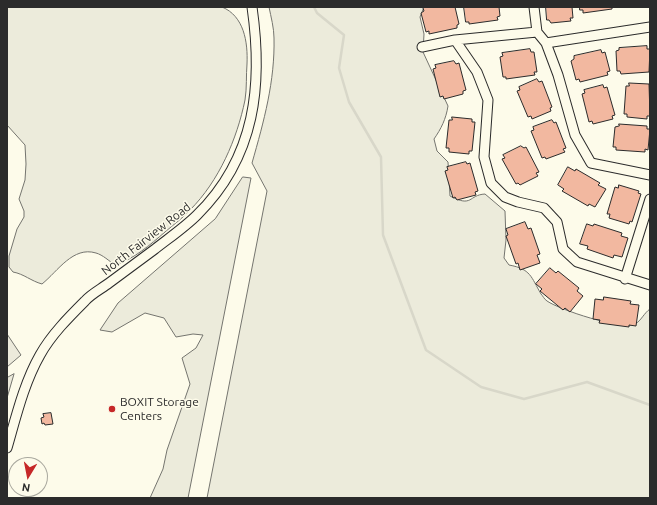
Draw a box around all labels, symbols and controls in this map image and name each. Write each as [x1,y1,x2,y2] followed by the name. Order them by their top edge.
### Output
[98,200,194,278] street label: North Fairview Road
[120,395,199,423] place label: BOXIT Storage Centers
[107,404,117,414] marker: BOXIT Storage Centers
[8,457,48,497] north arrow
[21,481,31,494] text: N

